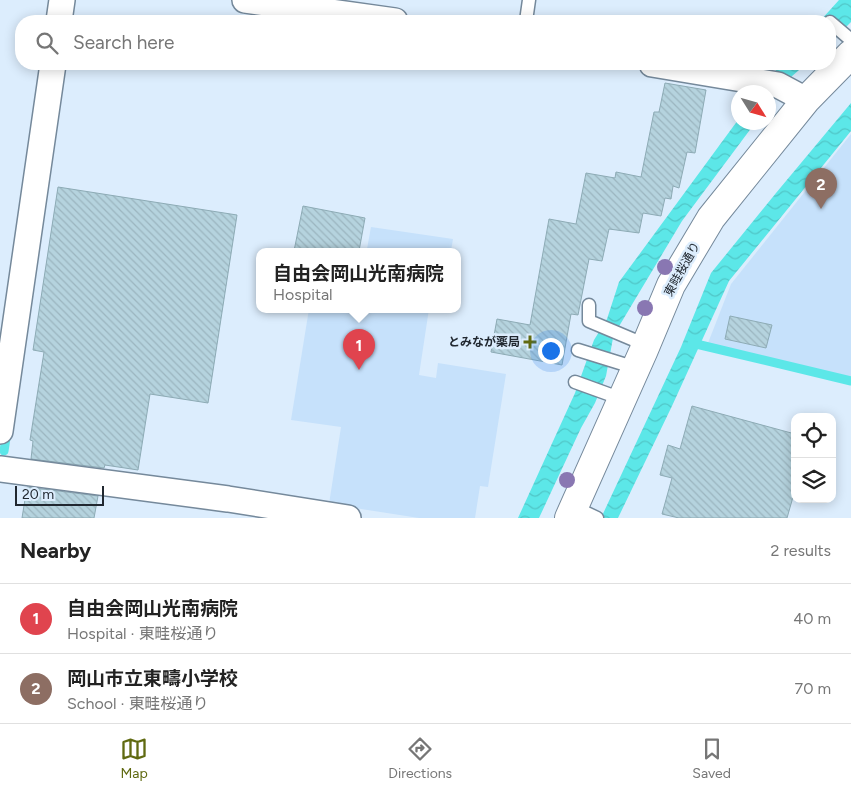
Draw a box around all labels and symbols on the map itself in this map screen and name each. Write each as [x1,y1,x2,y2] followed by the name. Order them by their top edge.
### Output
[731,85,776,130] north arrow
[805,168,837,209] pin: 2
[661,239,703,299] street label: 東畦桜通り
[343,329,375,370] pin: 1
[448,335,520,349] place label: とみなが薬局
[524,336,536,348] marker: とみなが薬局
[538,338,564,364] your location
[15,483,104,506] scale bar

